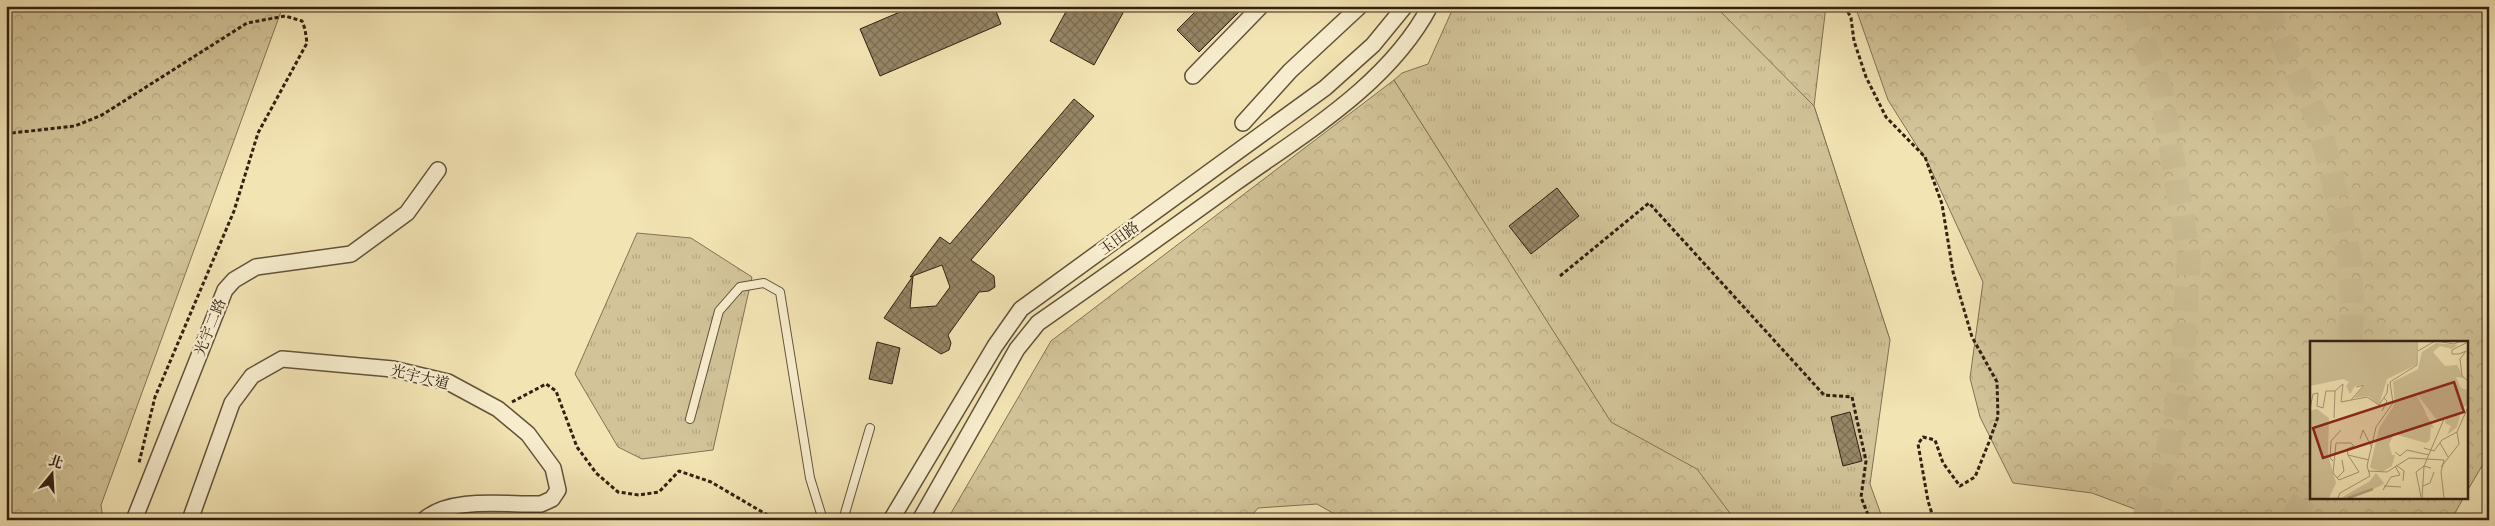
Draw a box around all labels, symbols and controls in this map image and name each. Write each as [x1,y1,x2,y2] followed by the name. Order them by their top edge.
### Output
[1096,217,1144,261] street label: 玉田路
[190,296,232,359] street label: 光宇二路
[2310,341,2468,498] inset map
[388,361,451,396] street label: 光宇大道
[28,448,78,498] north arrow
[46,452,65,475] text: 北

